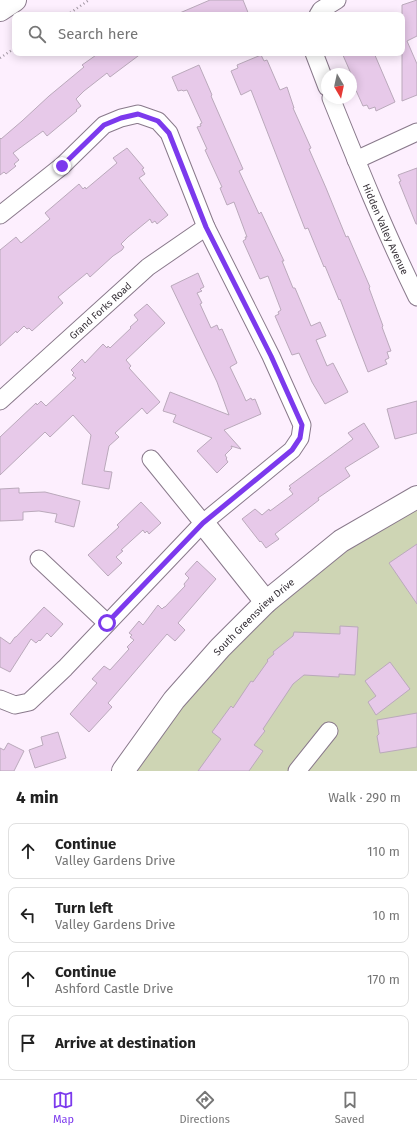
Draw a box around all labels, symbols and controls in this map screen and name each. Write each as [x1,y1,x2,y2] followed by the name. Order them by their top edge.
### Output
[12,12,405,56] search box
[26,23,48,45] icon: search
[58,25,138,43] text: Search here
[321,68,357,104] north arrow
[53,157,71,175] route end
[360,182,410,277] street label: Hidden Valley Avenue
[67,280,134,342] street label: Grand Forks Road
[211,576,297,658] street label: South Greensview Drive
[98,614,116,632] route start
[16,787,59,808] text: 4 min
[328,790,401,805] text: Walk · 290 m
[55,835,116,853] text: Continue
[17,840,39,862] icon: ahead
[367,844,400,859] text: 110 m
[55,853,175,868] text: Valley Gardens Drive
[55,899,113,917] text: Turn left
[17,904,39,926] icon: left
[373,908,400,923] text: 10 m
[55,917,175,932] text: Valley Gardens Drive
[55,963,116,981] text: Continue
[17,968,39,990] icon: ahead
[367,972,400,987] text: 170 m
[55,981,173,996] text: Ashford Castle Drive
[17,1032,39,1054] icon: arrive
[55,1034,196,1052] text: Arrive at destination
[52,1089,74,1126] tab: Map
[179,1089,230,1126] tab: Directions
[335,1089,365,1126] tab: Saved

